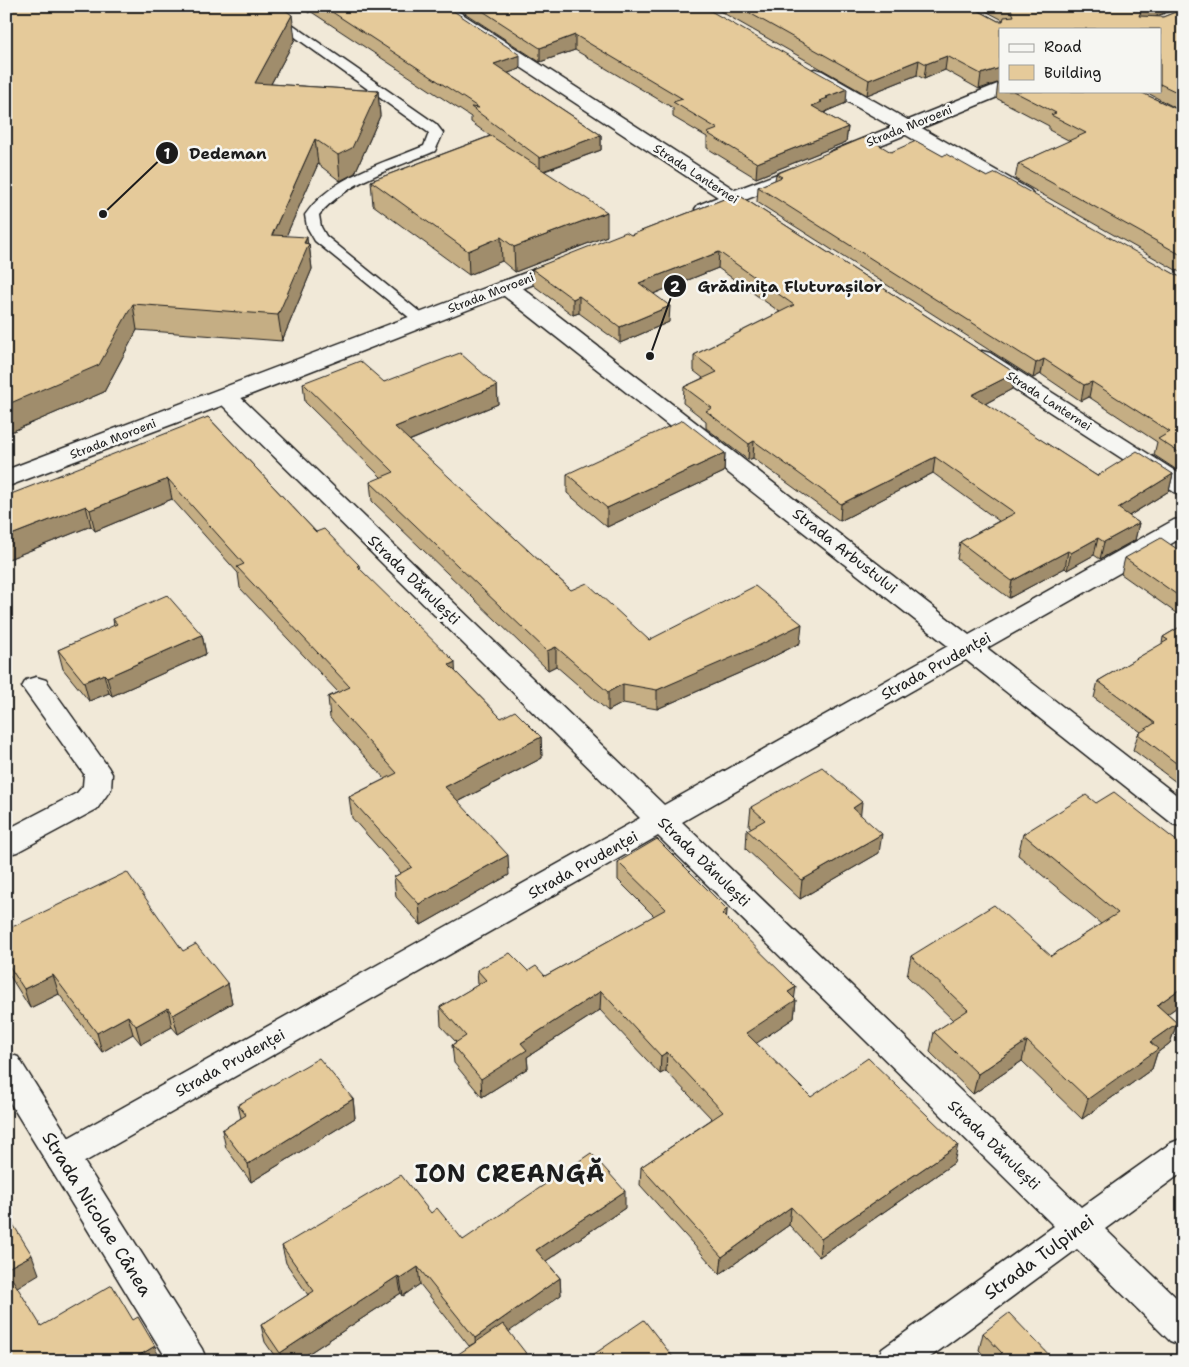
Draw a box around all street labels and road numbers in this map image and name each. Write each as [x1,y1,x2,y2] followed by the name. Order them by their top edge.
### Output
[864,101,954,151] street label: Strada Moroeni
[650,141,742,207] street label: Strada Lanternei
[446,269,536,317] street label: Strada Moroeni
[1003,368,1095,434] street label: Strada Lanternei
[68,415,158,463] street label: Strada Moroeni
[788,504,902,598] street label: Strada Arbustului
[363,531,465,630] street label: Strada Dănulești
[877,627,995,705] street label: Strada Prudenței
[653,813,755,912] street label: Strada Dănulești
[524,826,642,904] street label: Strada Prudenței
[171,1024,289,1102] street label: Strada Prudenței
[943,1096,1045,1195] street label: Strada Dănulești
[37,1127,157,1301] street label: Strada Nicolae Cânea
[979,1209,1099,1305] street label: Strada Tulpinei

